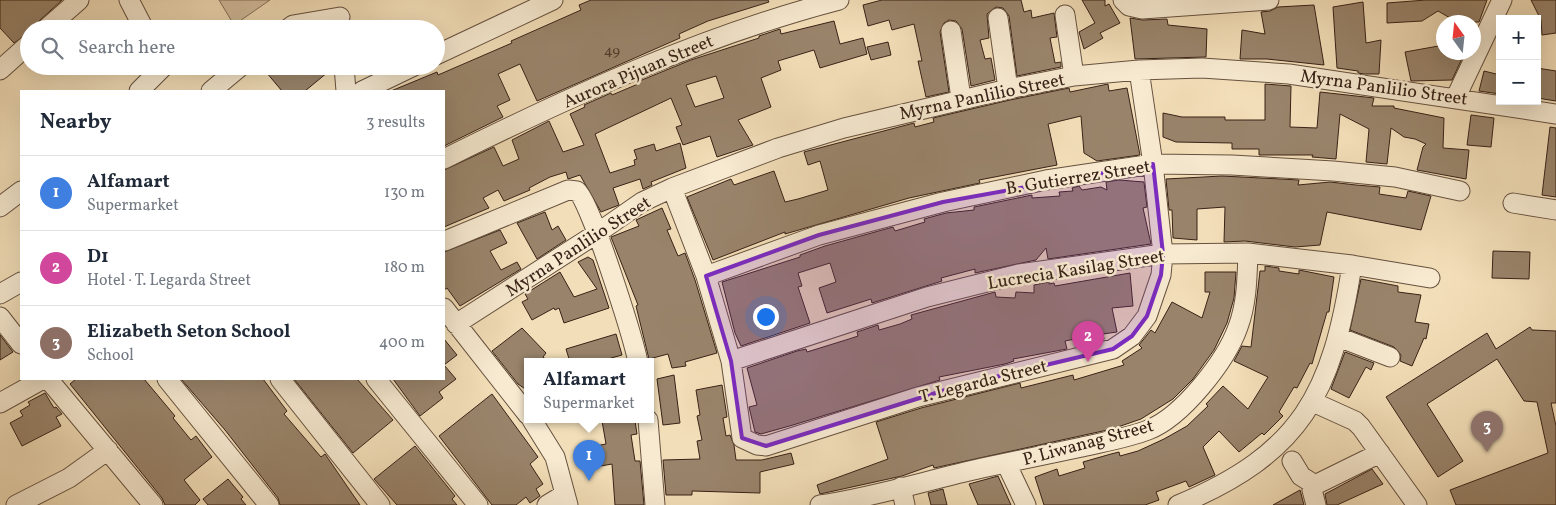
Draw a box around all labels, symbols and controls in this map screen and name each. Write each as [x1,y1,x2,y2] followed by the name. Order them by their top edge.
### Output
[1436,15,1481,60] north arrow
[1496,15,1541,105] map controls
[1496,15,1541,60] button: +
[20,20,445,75] search box
[560,29,718,115] street label: Aurora Pijuan Street
[38,34,66,62] icon: search
[78,35,175,61] text: Search here
[604,41,620,62] house number: 49
[1496,60,1541,105] button: −
[1299,64,1469,113] street label: Myrna Panlilio Street
[897,68,1067,127] street label: Myrna Panlilio Street
[40,108,111,137] text: Nearby
[366,112,425,134] text: 3 results
[1004,155,1152,202] street label: B. Gutierrez Street
[87,169,170,195] text: Alfamart
[53,182,59,204] text: 1
[384,182,425,204] text: 130 m
[501,191,656,304] street label: Myrna Panlilio Street
[87,195,179,217] text: Supermarket
[87,244,109,270] text: D1
[986,244,1167,297] street label: Lucrecia Kasilag Street
[52,257,60,279] text: 2
[384,257,425,279] text: 180 m
[87,270,251,292] text: Hotel · T. Legarda Street
[753,304,779,330] your location
[87,319,290,345] text: Elizabeth Seton School
[1072,321,1104,362] pin: 2
[52,332,60,354] text: 3
[379,332,425,354] text: 400 m
[87,345,134,367] text: School
[917,354,1050,410] street label: T. Legarda Street
[524,358,654,423] popup
[543,367,626,393] text: Alfamart
[543,393,635,415] text: Supermarket
[1471,411,1503,452] pin: 3
[1020,414,1157,473] street label: P. Liwanag Street
[573,440,605,481] pin: 1

